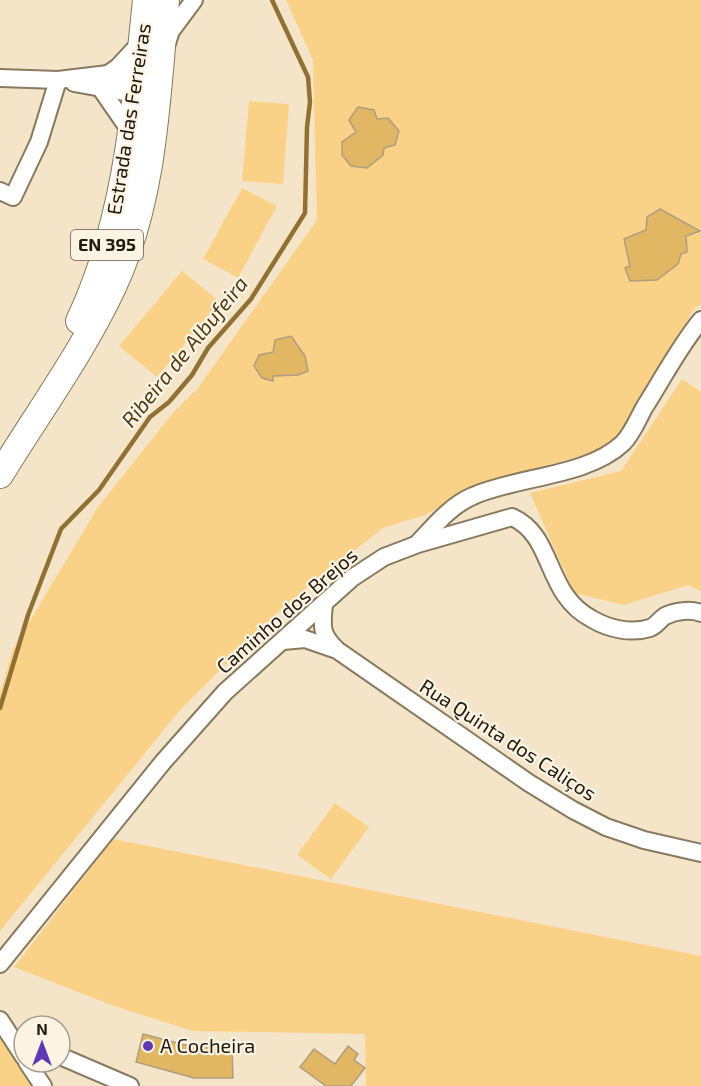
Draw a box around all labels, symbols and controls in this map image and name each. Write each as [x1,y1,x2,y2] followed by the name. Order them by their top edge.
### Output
[101,21,155,216] street label: Estrada das Ferreiras
[71,230,143,260] road number: EN 395
[115,271,252,431] water label: Ribeira de Albufeira
[211,543,362,678] street label: Caminho dos Brejos
[415,673,601,806] street label: Rua Quinta dos Caliços
[12,1014,72,1074] north arrow
[36,1019,48,1038] text: N
[160,1033,255,1057] place label: A Cocheira
[141,1039,155,1053] marker: A Cocheira

